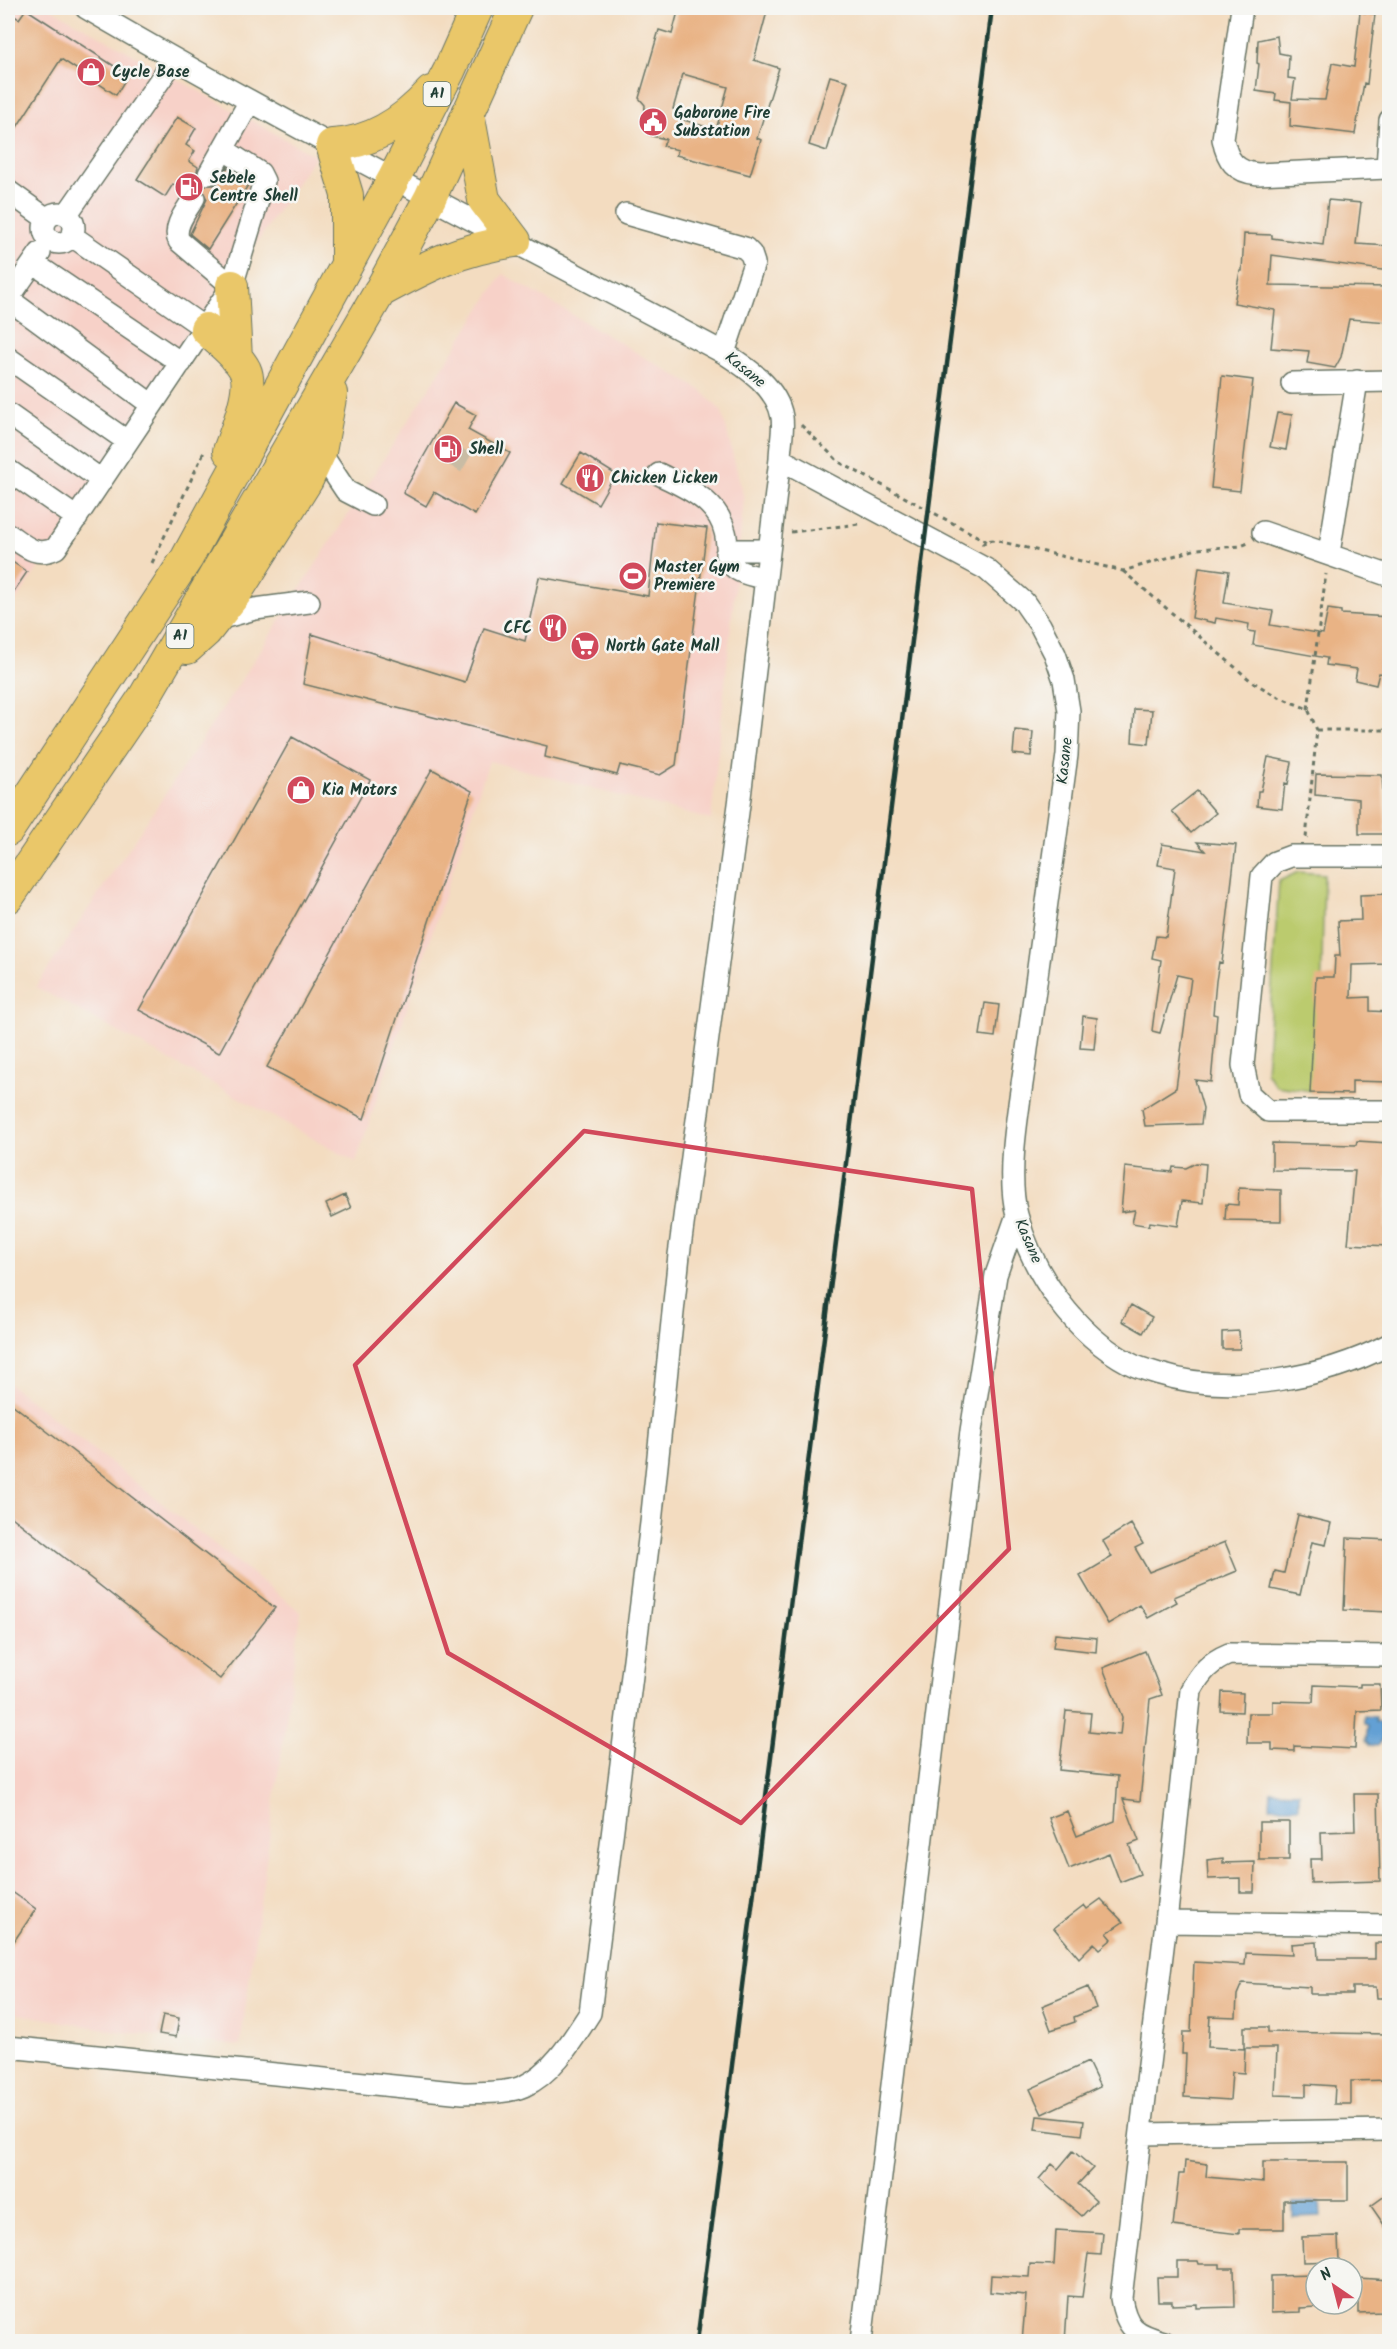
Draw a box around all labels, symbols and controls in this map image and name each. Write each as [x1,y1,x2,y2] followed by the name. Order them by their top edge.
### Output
[75,56,107,88] shop icon: Cycle Base
[112,60,190,85] place label: Cycle Base
[424,82,450,106] road number: A1
[674,101,771,144] place label: Gaborone Fire Substation
[637,106,669,138] public building icon: Gaborone Fire Substation
[210,166,298,209] place label: Sebele Centre Shell
[173,171,205,203] fuel station icon: Sebele Centre Shell
[719,345,771,395] street label: Kasane
[432,433,464,465] fuel station icon: Shell
[469,437,504,462] place label: Shell
[574,462,606,494] restaurant icon: Chicken Licken
[611,466,718,491] place label: Chicken Licken
[654,555,740,598] place label: Master Gym Premiere
[617,560,649,592] sports icon: Master Gym Premiere
[537,612,569,644] restaurant icon: CFC
[504,616,532,641] place label: CFC
[166,624,194,648] road number: A1
[569,630,601,662] supermarket icon: North Gate Mall
[606,634,720,659] place label: North Gate Mall
[1050,736,1080,786] street label: Kasane
[285,774,317,806] shop icon: Kia Motors
[322,778,398,803] place label: Kia Motors
[1007,1214,1049,1268] street label: Kasane
[1304,2256,1364,2316] north arrow
[1315,2262,1338,2288] text: N

